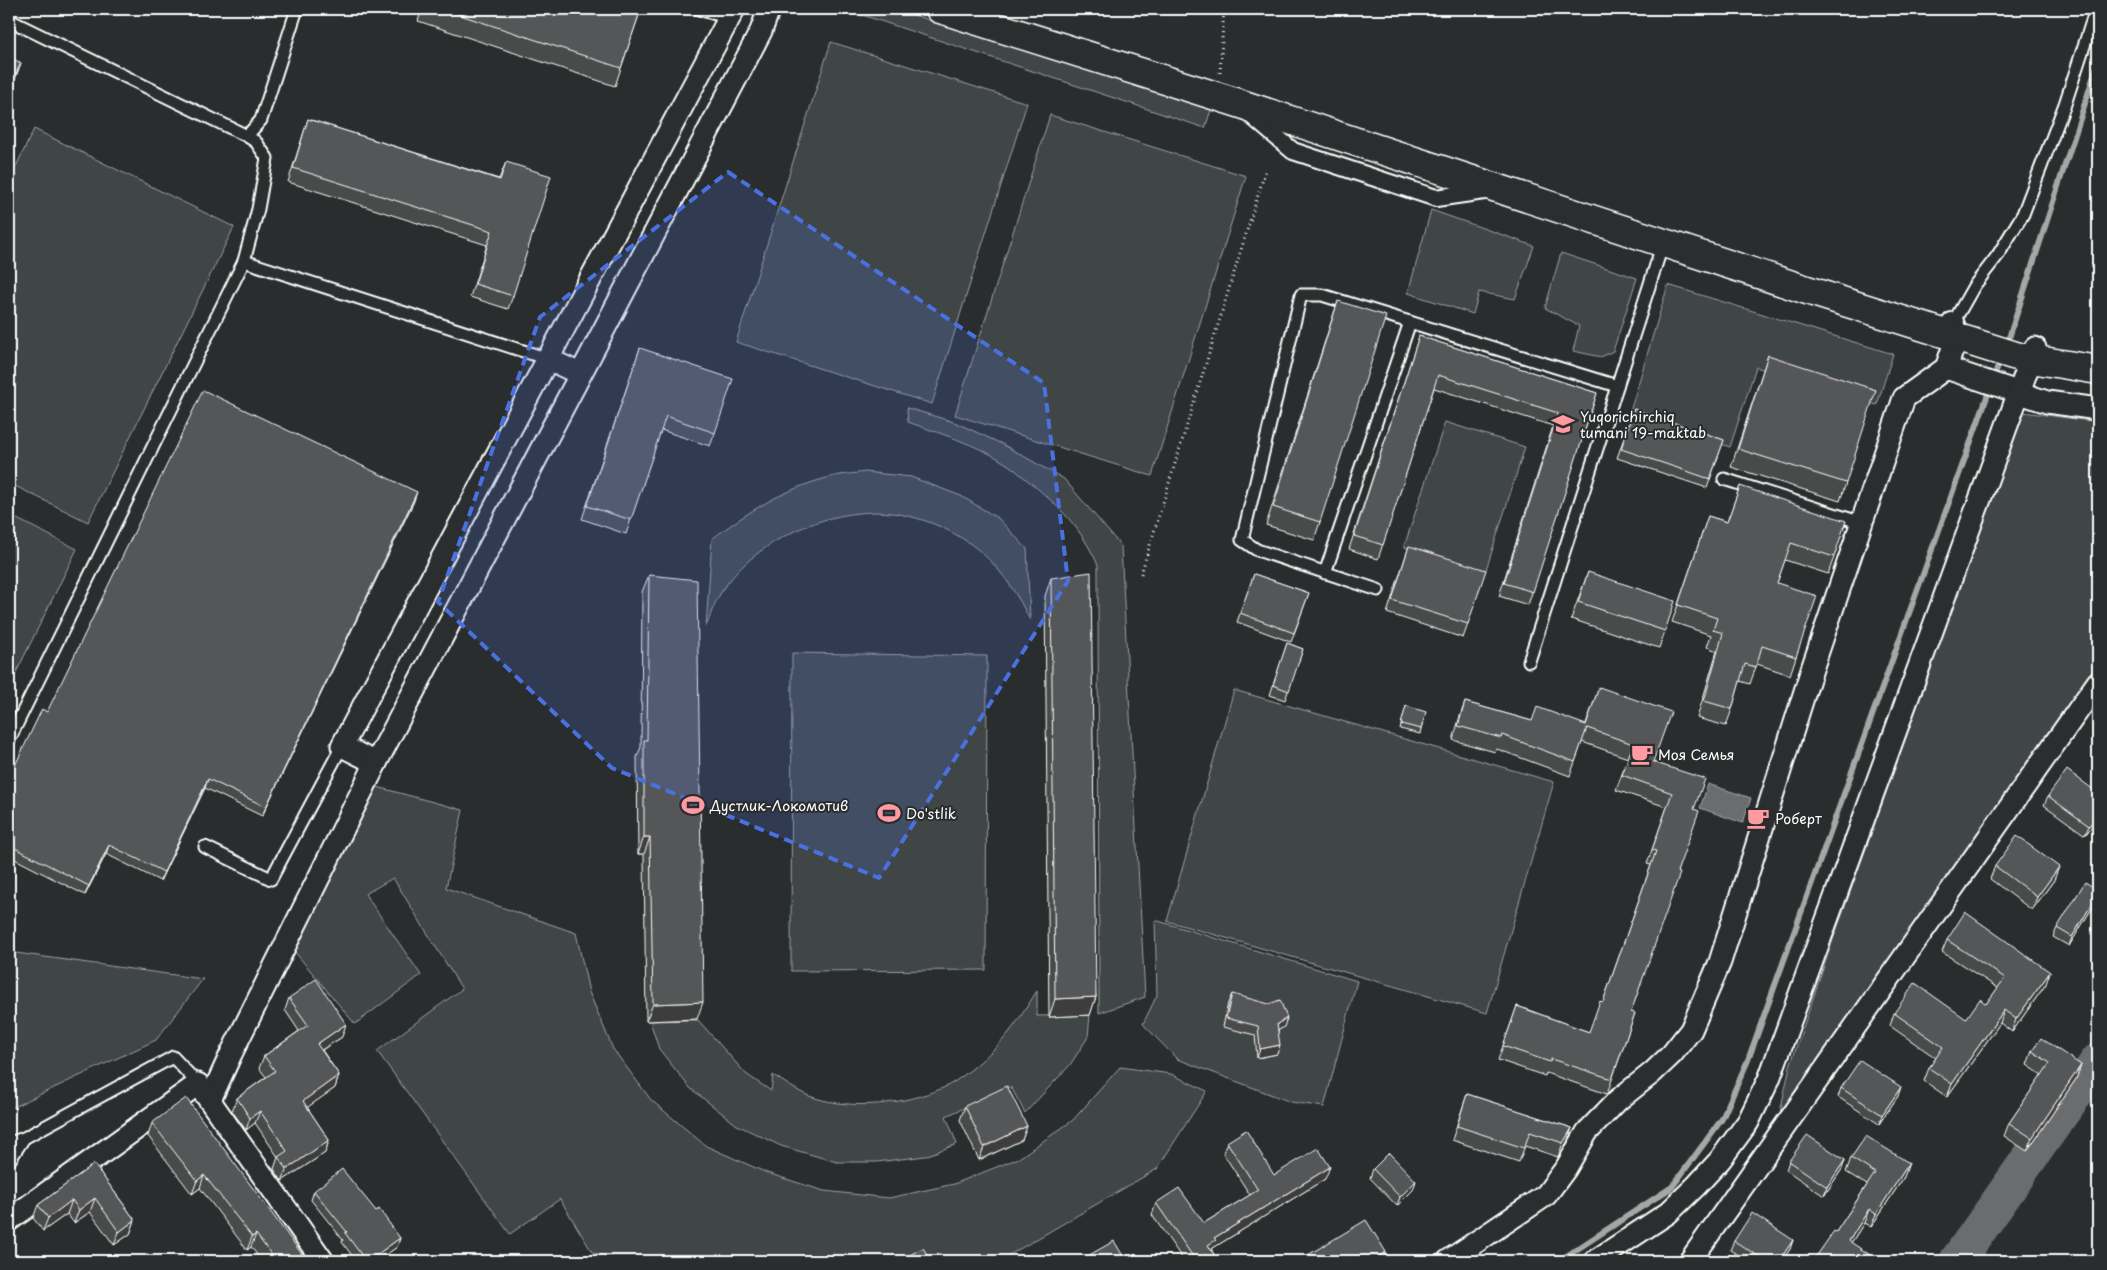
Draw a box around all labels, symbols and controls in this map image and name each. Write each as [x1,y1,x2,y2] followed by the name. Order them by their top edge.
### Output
[1580,406,1706,443] place label: Yuqorichirchiq tumani 19-maktab
[1550,411,1576,437] school or university icon: Yuqorichirchiq tumani 19-maktab
[1629,741,1655,767] cafe icon: Моя Семья
[1658,744,1734,765] place label: Моя Семья
[680,792,706,818] sports icon: Дустлик-Локомотив
[709,795,848,816] place label: Дустлик-Локомотив
[876,800,902,826] sports icon: Do'stlik
[906,803,957,824] place label: Do'stlik
[1745,805,1771,831] cafe icon: Роберт
[1775,808,1822,829] place label: Роберт

